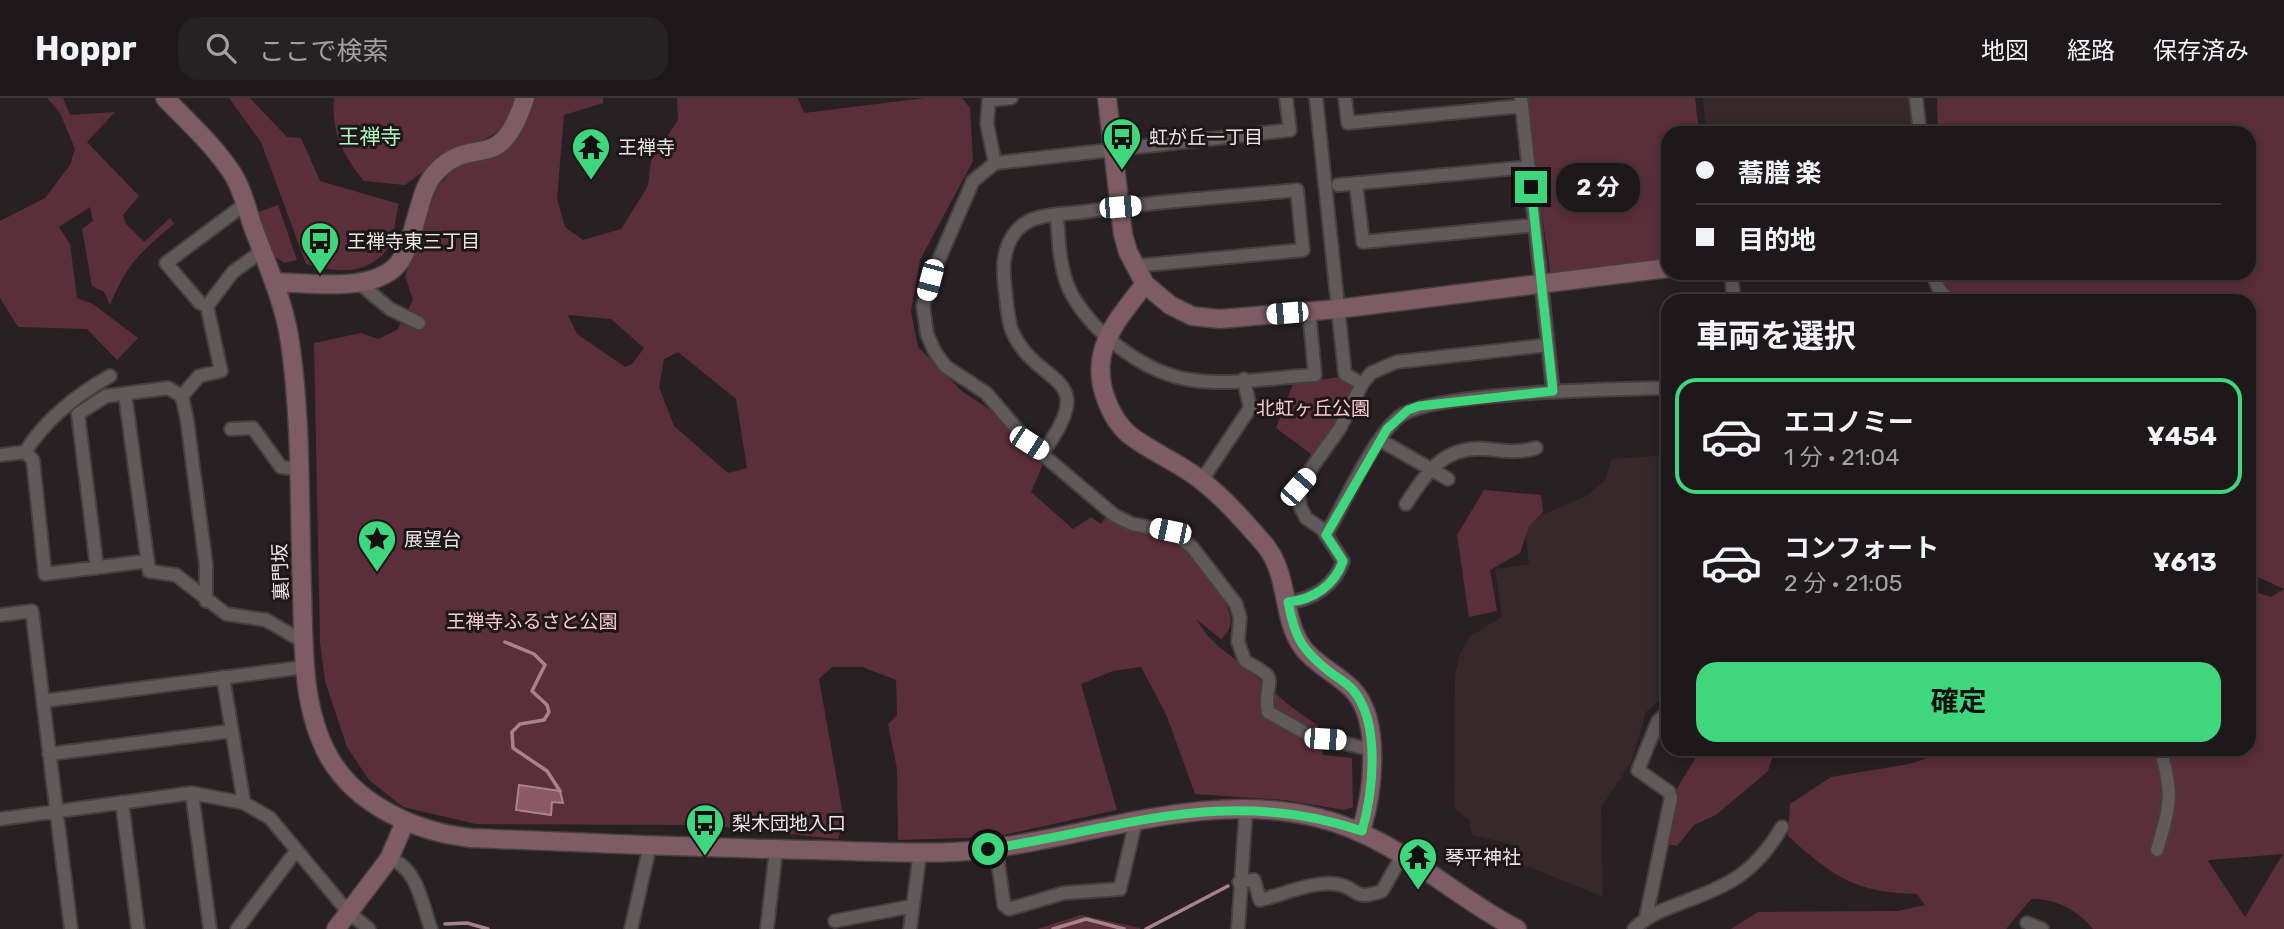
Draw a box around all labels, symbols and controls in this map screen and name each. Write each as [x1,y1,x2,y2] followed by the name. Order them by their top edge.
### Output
[178,17,668,80] search box
[35,29,136,68] text: Hoppr
[202,29,240,67] icon: search
[258,36,388,67] text: ここで検索
[1981,37,2029,65] text: 地図
[2067,37,2115,65] text: 経路
[2153,37,2249,65] text: 保存済み
[1101,116,1143,171] bus stop icon: 虹が丘一丁目
[339,124,402,149] district label: 王禅寺
[570,126,612,181] temple icon: 王禅寺
[1149,126,1263,149] place label: 虹が丘一丁目
[618,136,675,159] place label: 王禅寺
[1738,158,1822,189] text: 蕎膳 楽
[1556,162,1640,212] callout: 2 分
[1515,171,1547,203] route end
[1577,173,1619,201] text: 2 分
[1099,195,1142,219] car
[299,220,341,275] bus stop icon: 王禅寺東三丁目
[1738,225,1816,256] text: 目的地
[347,230,480,253] place label: 王禅寺東三丁目
[915,257,946,303] car
[1266,301,1309,325] car
[1696,317,1856,355] text: 車両を選択
[1256,397,1370,420] park label: 北虹ヶ丘公園
[1700,405,1763,468] icon: car
[1784,407,1914,438] text: エコノミー
[2147,421,2217,452] text: ¥454
[1006,423,1053,463] car
[1784,443,1899,471] text: 1 分 · 21:04
[1277,464,1320,510] car
[1148,516,1193,546] car
[356,518,398,573] place icon: 展望台
[404,528,461,551] place label: 展望台
[1700,531,1763,594] icon: car
[1784,533,1939,564] text: コンフォート
[268,543,293,601] street label: 裏門坂
[2153,547,2217,578] text: ¥613
[1784,569,1903,597] text: 2 分 · 21:05
[446,610,618,633] park label: 王禅寺ふるさと公園
[1696,662,2221,742] button: 確定
[1304,727,1347,751] car
[684,802,726,857] bus stop icon: 梨木団地入口
[732,812,846,835] place label: 梨木団地入口
[972,833,1004,865] route start
[1397,836,1439,891] temple icon: 琴平神社
[1445,846,1521,869] place label: 琴平神社

